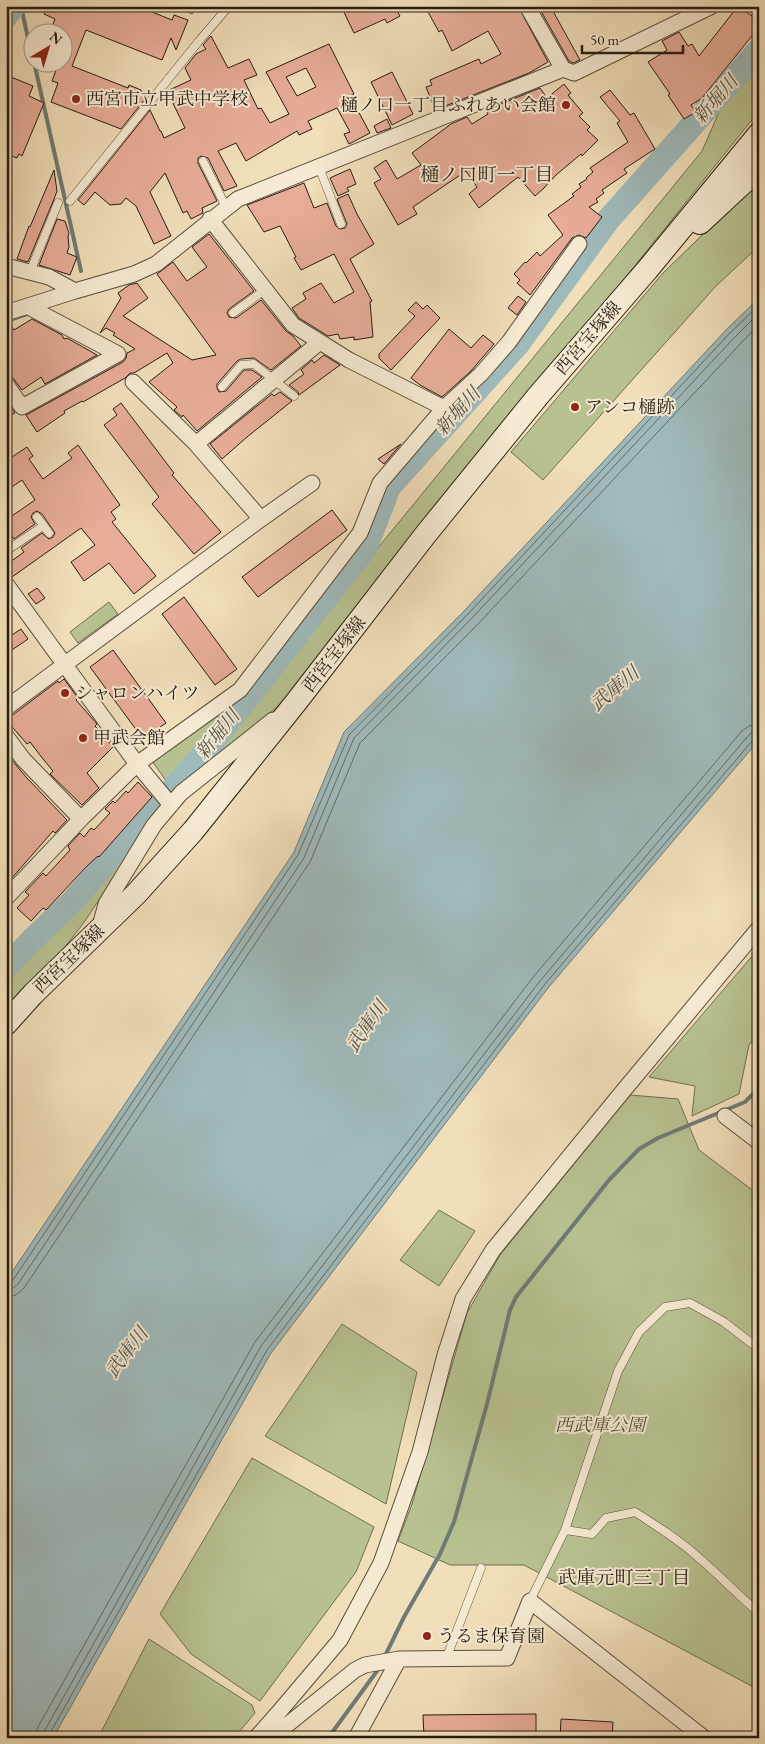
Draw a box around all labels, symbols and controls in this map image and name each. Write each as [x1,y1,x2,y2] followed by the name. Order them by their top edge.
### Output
[22,22,72,72] north arrow
[582,22,684,54] scale bar
[46,27,67,49] text: N
[590,30,619,49] text: 50 m
[687,68,745,129] water label: 新堀川
[86,87,248,110] place label: 西宮市立甲武中学校
[70,93,82,105] marker: 西宮市立甲武中学校
[340,93,556,116] place label: 樋ノ口一丁目ふれあい会館
[560,99,572,111] marker: 樋ノ口一丁目ふれあい会館
[420,162,554,187] district label: 樋ノ口町一丁目
[549,296,626,379] street label: 西宮宝塚線
[429,380,487,441] water label: 新堀川
[585,395,674,418] place label: アンコ樋跡
[569,401,581,413] marker: アンコ樋跡
[297,611,370,696] street label: 西宮宝塚線
[584,659,646,716] water label: 武庫川
[75,681,199,704] place label: シャロンハイツ
[59,687,71,699] marker: シャロンハイツ
[190,703,246,764] water label: 新堀川
[93,726,165,749] place label: 甲武会館
[77,732,89,744] marker: 甲武会館
[28,919,109,998] street label: 西宮宝塚線
[340,994,394,1057] water label: 武庫川
[99,1320,155,1383] water label: 武庫川
[555,1413,648,1436] park label: 西武庫公園
[557,1565,691,1590] district label: 武庫元町三丁目
[437,1624,545,1647] place label: うるま保育園
[421,1630,433,1642] marker: うるま保育園

